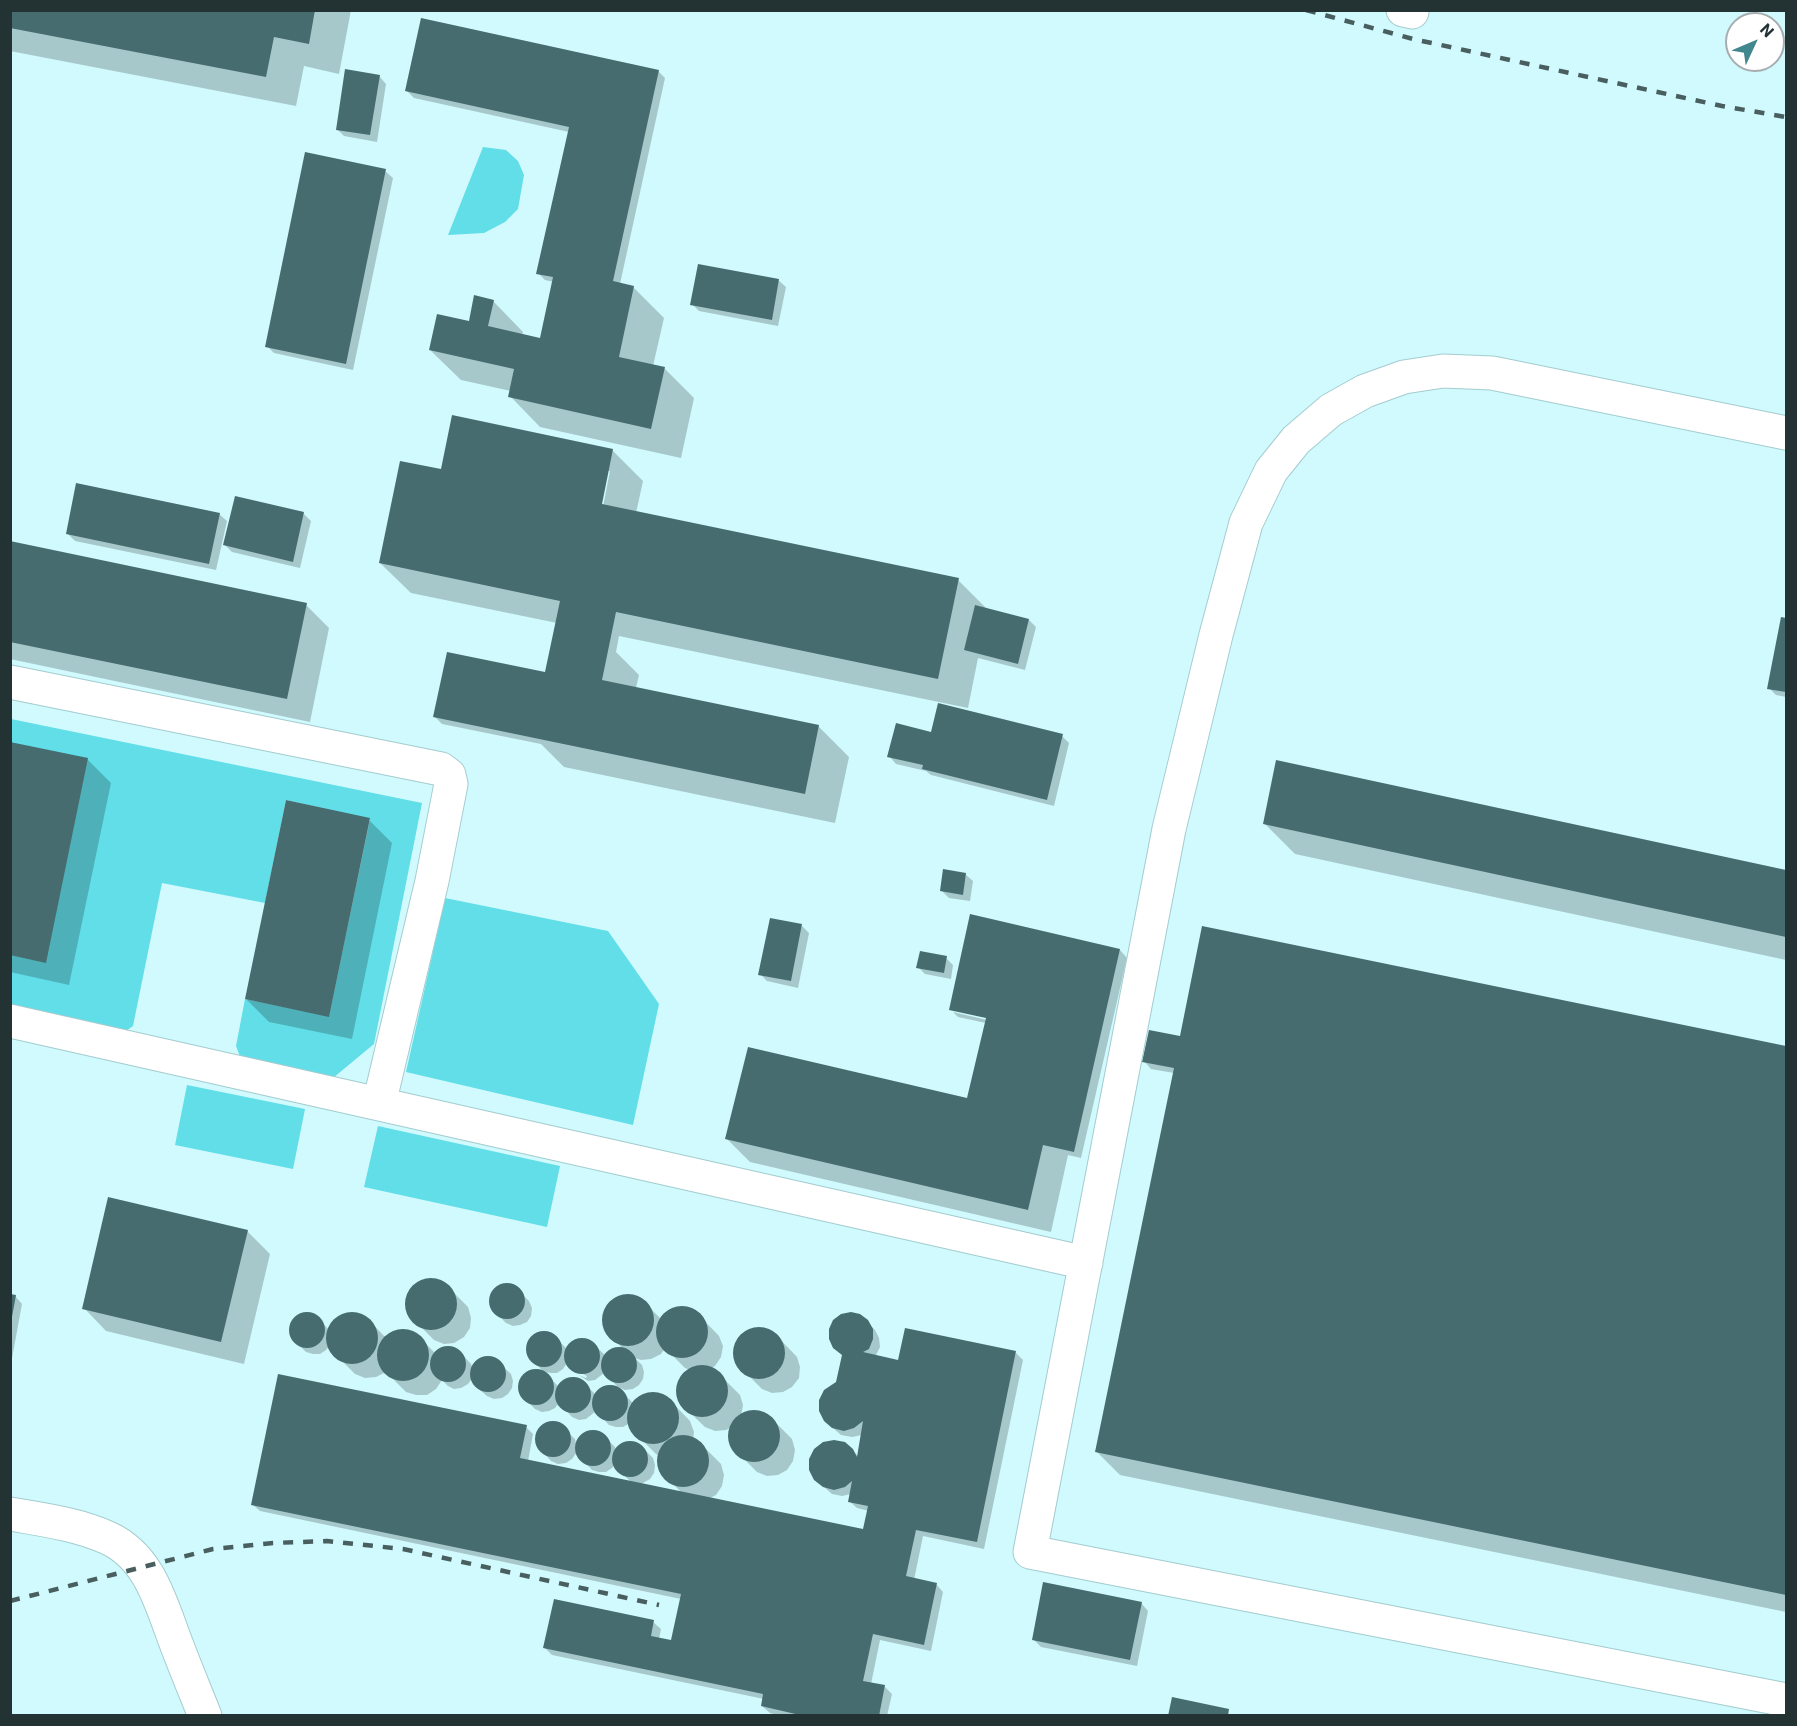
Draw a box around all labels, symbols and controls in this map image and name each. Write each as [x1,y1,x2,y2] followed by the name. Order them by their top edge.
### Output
[1725,12,1785,72] north arrow
[1756,20,1778,41] text: N

